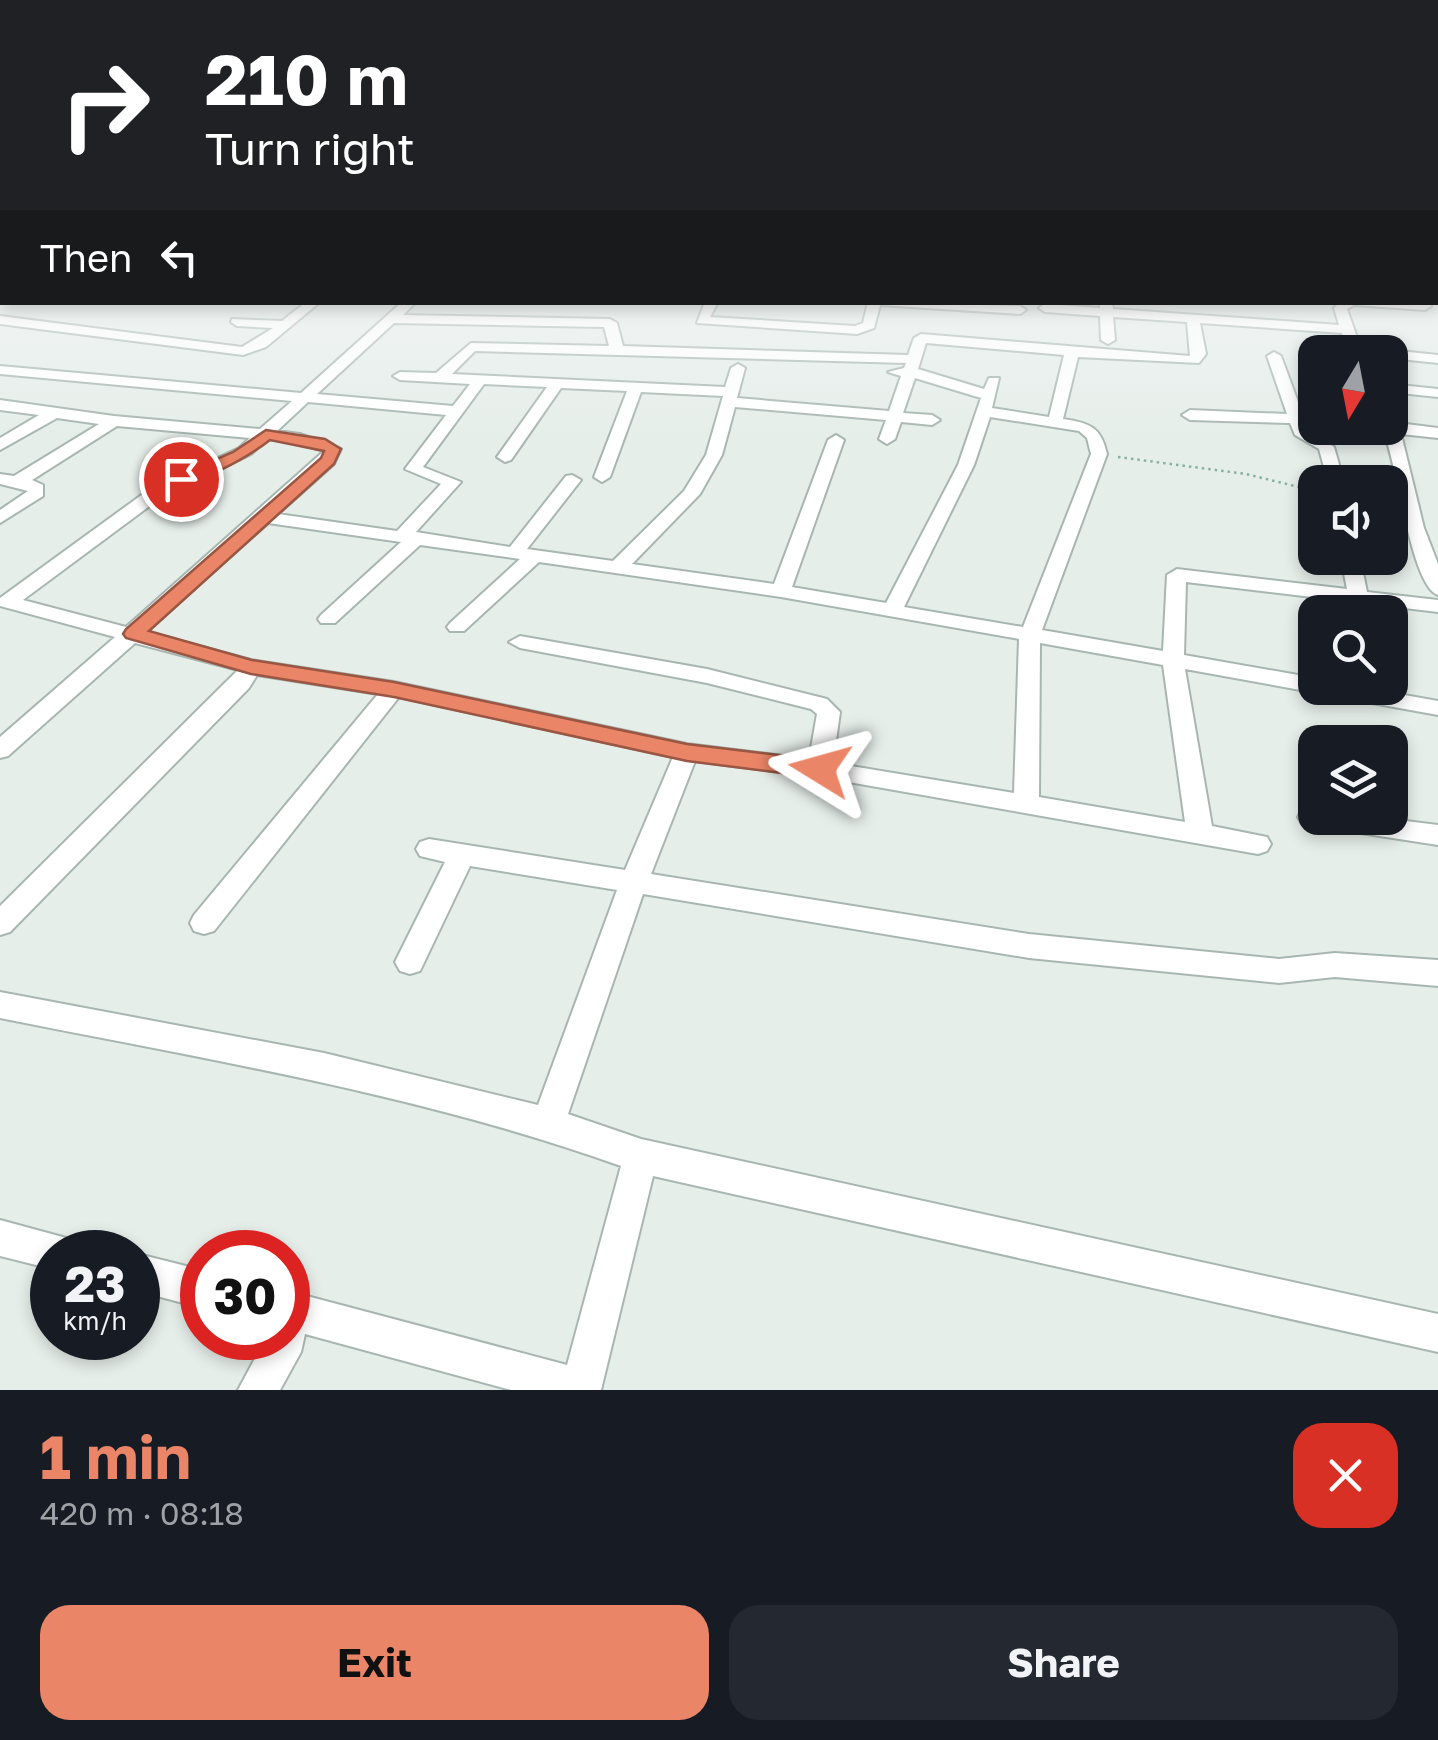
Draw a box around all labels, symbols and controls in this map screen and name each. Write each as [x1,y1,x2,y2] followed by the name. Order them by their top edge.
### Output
[205,36,408,120] text: 210 m
[40,40,170,170] icon: right
[205,121,415,175] text: Turn right
[152,230,207,285] icon: left
[40,235,132,280] text: Then
[1298,335,1408,445] north arrow
[1298,335,1408,835] map controls
[139,437,224,522] pin
[154,452,209,507] icon: arrive
[1298,465,1408,575] button: sound
[1298,595,1408,705] button: search
[768,717,872,821] position arrow
[1298,725,1408,835] button: layers
[180,1230,310,1360] speed limit sign: 30
[64,1253,125,1313] text: 23
[63,1305,127,1336] text: km/h
[40,1420,191,1492] text: 1 min
[1293,1423,1398,1528] button: close
[40,1494,244,1532] text: 420 m · 08:18
[40,1605,709,1720] button: Exit
[729,1605,1398,1720] button: Share

